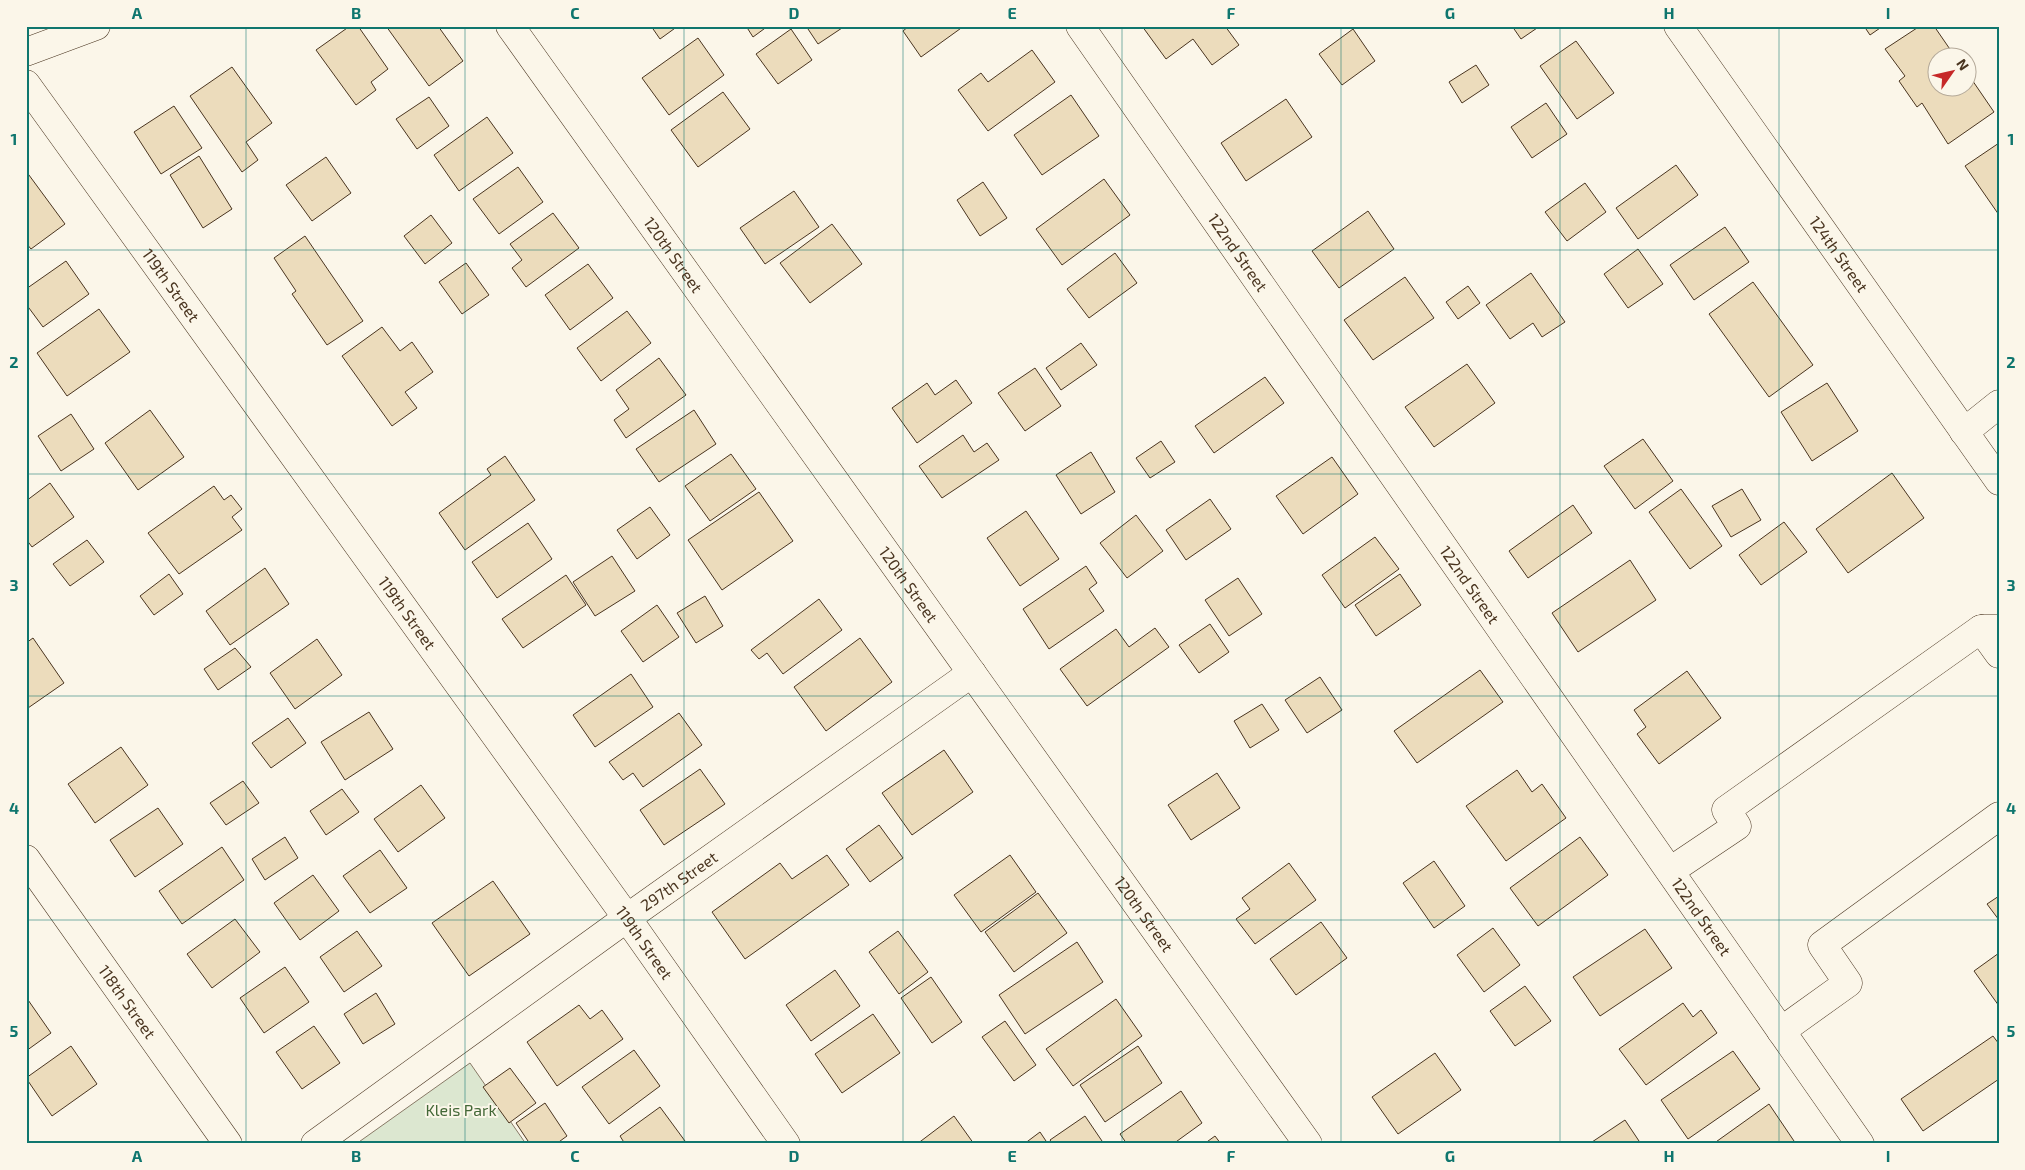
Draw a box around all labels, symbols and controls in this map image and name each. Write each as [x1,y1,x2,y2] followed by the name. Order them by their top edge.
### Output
[132,3,143,22] text: A
[351,3,361,22] text: B
[570,3,580,22] text: C
[789,3,800,22] text: D
[1007,3,1017,22] text: E
[1227,3,1236,22] text: F
[1445,3,1455,22] text: G
[1663,3,1675,22] text: H
[1886,3,1890,22] text: I
[1928,48,1978,98] north arrow
[1953,56,1973,73] text: N
[11,129,17,148] text: 1
[2008,129,2014,148] text: 1
[1205,209,1272,295] street label: 122nd Street
[1806,212,1873,295] street label: 124th Street
[640,213,707,296] street label: 120th Street
[139,245,204,325] street label: 119th Street
[9,352,19,371] text: 2
[2006,352,2016,371] text: 2
[1436,541,1504,627] street label: 122nd Street
[875,543,942,626] street label: 120th Street
[375,572,440,653] street label: 119th Street
[9,575,19,594] text: 3
[2006,575,2016,594] text: 3
[9,798,19,817] text: 4
[2006,798,2016,817] text: 4
[637,847,721,914] street label: 297th Street
[1111,872,1178,955] street label: 120th Street
[1668,874,1736,959] street label: 122nd Street
[612,902,677,983] street label: 119th Street
[95,961,160,1042] street label: 118th Street
[10,1021,19,1040] text: 5
[2007,1021,2016,1040] text: 5
[425,1100,497,1119] park label: Kleis Park
[132,1146,143,1165] text: A
[351,1146,361,1165] text: B
[570,1146,580,1165] text: C
[789,1146,800,1165] text: D
[1007,1146,1017,1165] text: E
[1227,1146,1236,1165] text: F
[1445,1146,1455,1165] text: G
[1663,1146,1675,1165] text: H
[1886,1146,1890,1165] text: I

